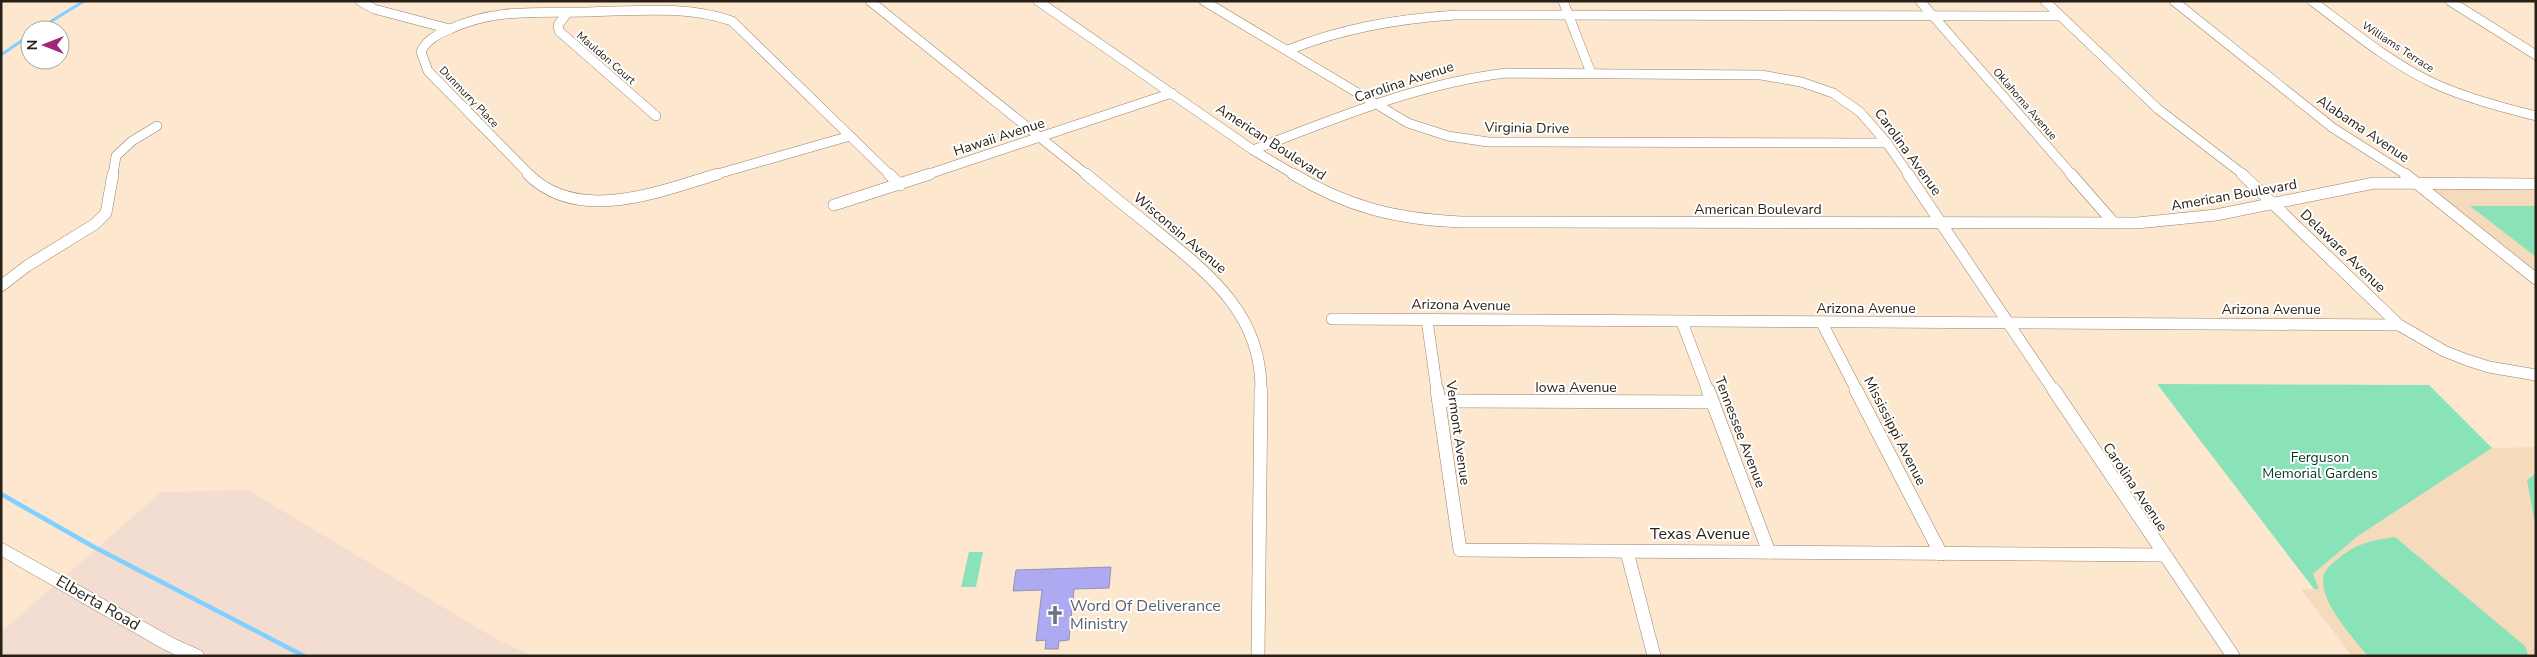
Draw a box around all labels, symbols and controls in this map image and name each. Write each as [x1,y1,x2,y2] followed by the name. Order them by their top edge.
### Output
[2359,18,2437,76] street label: Williams Terrace
[20,20,70,70] north arrow
[573,28,639,88] street label: Mauldon Court
[23,40,42,50] text: N
[1352,57,1456,107] street label: Carolina Avenue
[436,63,502,131] street label: Dunmurry Place
[1990,65,2061,143] street label: Oklahoma Avenue
[2313,91,2413,167] street label: Alabama Avenue
[1212,99,1330,185] street label: American Boulevard
[1870,105,1946,199] street label: Carolina Avenue
[951,113,1047,161] street label: Hawaii Avenue
[1483,118,1570,138] street label: Virginia Drive
[2170,175,2298,215] street label: American Boulevard
[1129,188,1231,278] street label: Wisconsin Avenue
[1694,200,1822,219] street label: American Boulevard
[2296,205,2390,297] street label: Delaware Avenue
[1411,295,1511,315] street label: Arizona Avenue
[1816,299,1916,318] street label: Arizona Avenue
[2221,300,2321,319] street label: Arizona Avenue
[1859,373,1931,489] street label: Mississippi Avenue
[1710,374,1770,490] street label: Tennessee Avenue
[1535,378,1617,397] street label: Iowa Avenue
[1441,379,1475,486] street label: Vermont Avenue
[2098,439,2172,535] street label: Carolina Avenue
[2262,448,2378,483] park label: Ferguson Memorial Gardens
[1650,523,1750,545] street label: Texas Avenue
[52,570,144,636] street label: Elberta Road
[1070,595,1221,635] place label: Word Of Deliverance Ministry
[1044,604,1066,626] church icon: Word Of Deliverance Ministry

